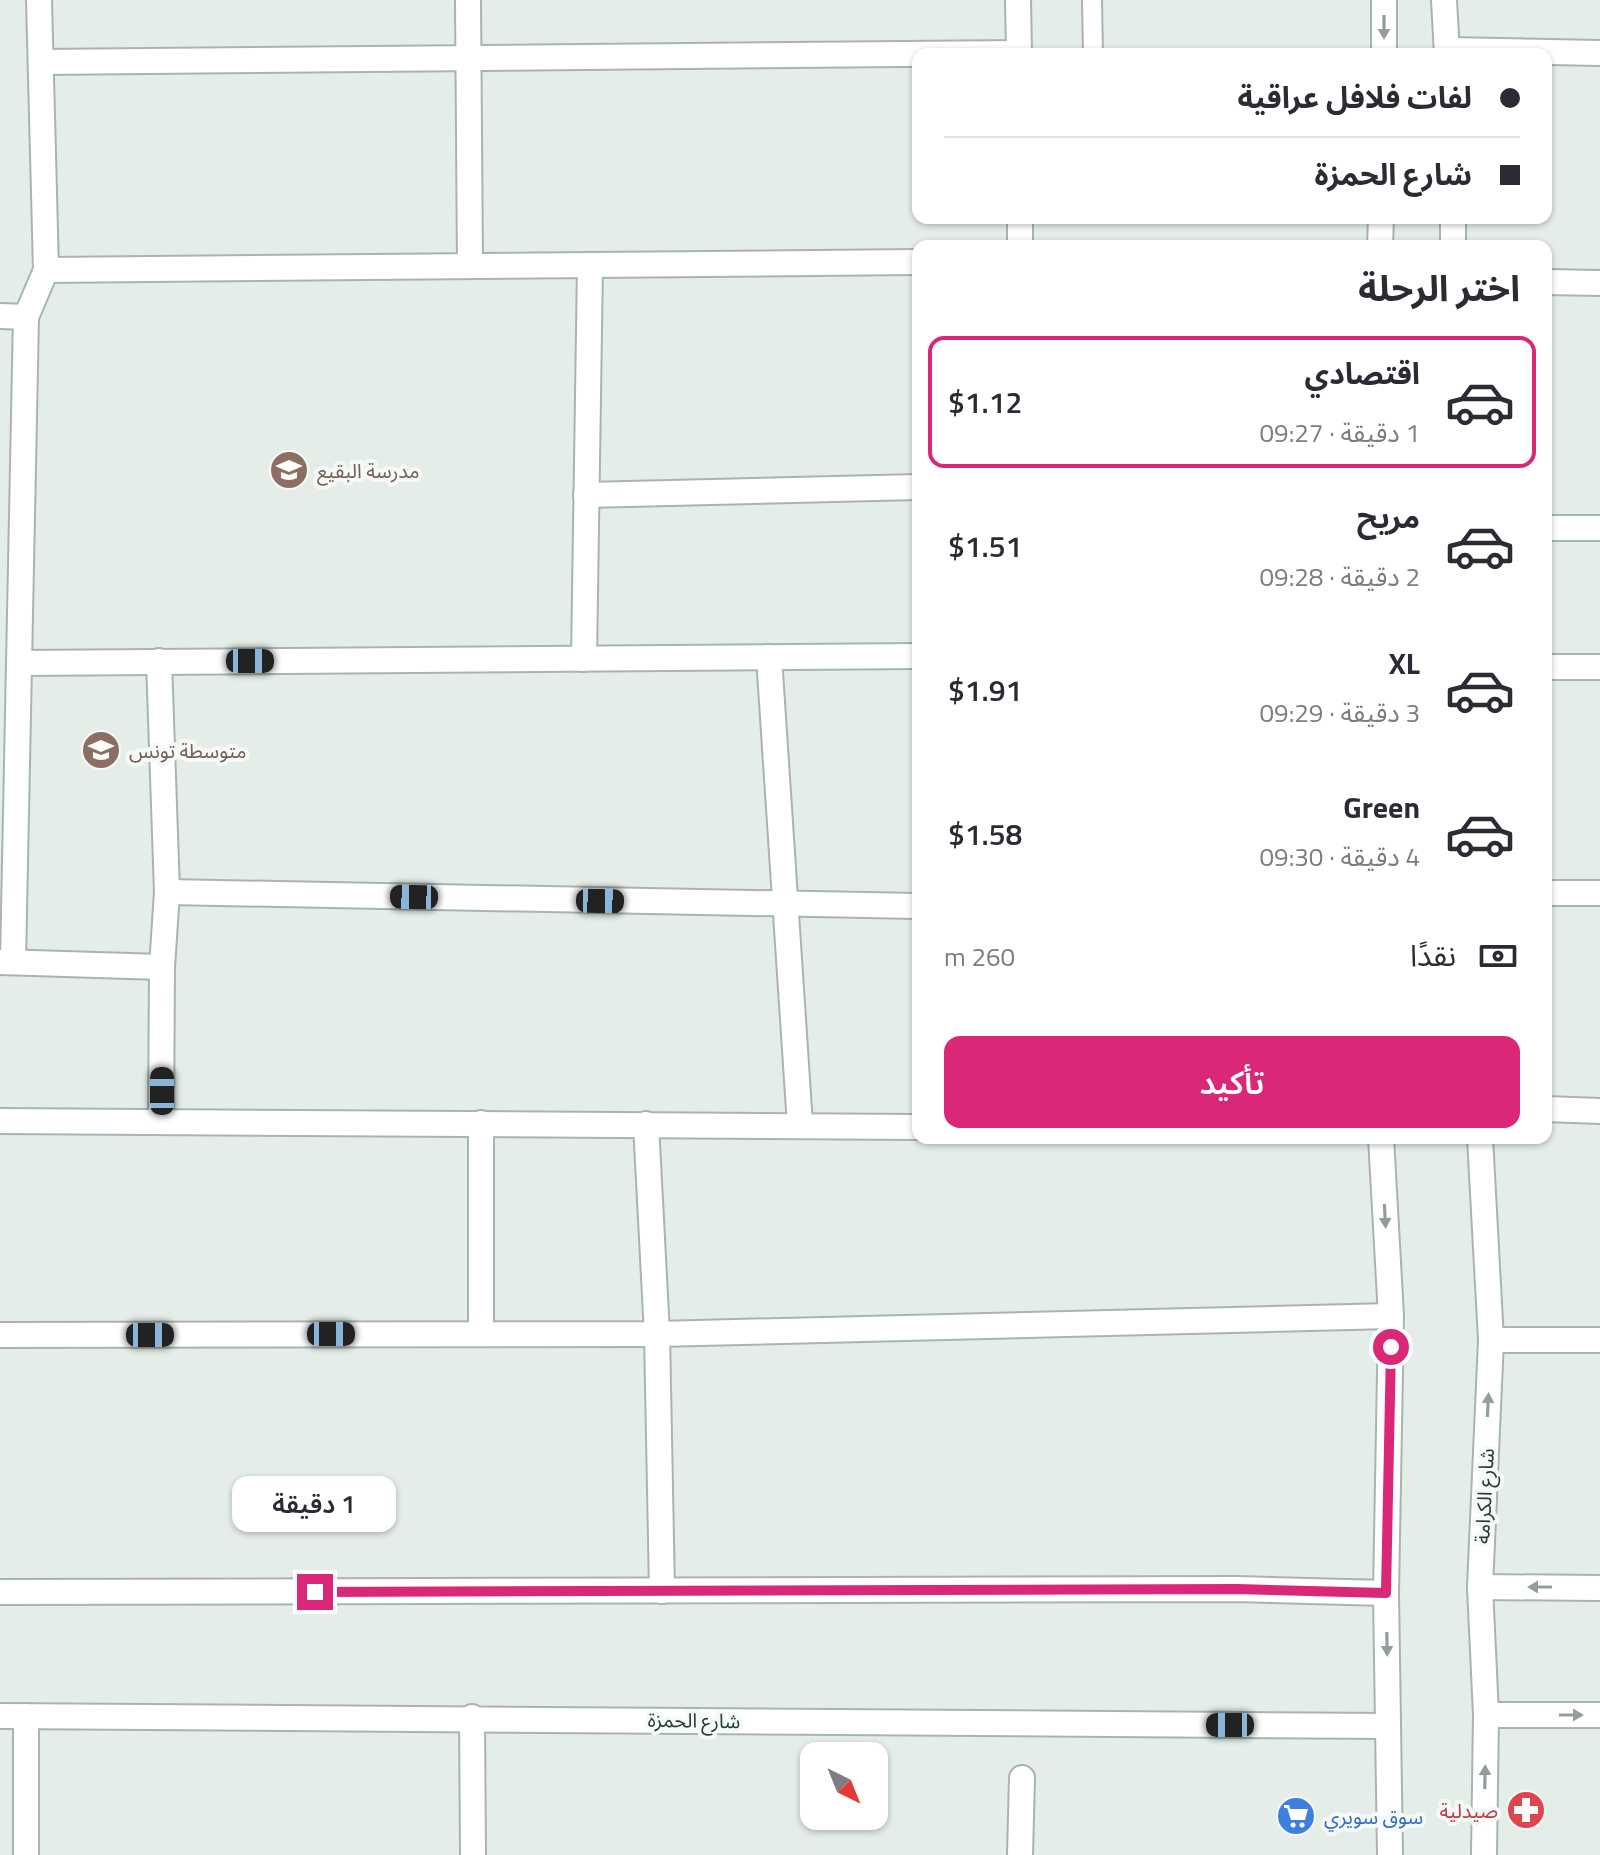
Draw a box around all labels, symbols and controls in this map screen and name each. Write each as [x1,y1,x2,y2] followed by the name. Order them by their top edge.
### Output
[1378,15,1390,40] one-way arrow
[1238,74,1472,120] text: لفات فلافل عراقية
[1315,151,1472,197] text: شارع الحمزة
[1358,260,1520,315] text: اختر الرحلة
[1305,350,1420,396] text: اقتصادي
[1444,366,1516,438] icon: car
[948,379,1022,425] text: $1.12
[1260,413,1420,452] text: 1 دقيقة · 09:27
[268,449,310,491] school or university icon: مدرسة البقيع
[317,455,419,486] place label: مدرسة البقيع
[1357,494,1420,540] text: مريح
[1444,510,1516,582] icon: car
[948,523,1022,569] text: $1.51
[1260,557,1420,596] text: 2 دقيقة · 09:28
[1389,640,1420,686] text: XL
[226,649,274,673] car
[1444,654,1516,726] icon: car
[948,667,1022,713] text: $1.91
[1260,693,1420,732] text: 3 دقيقة · 09:29
[80,729,122,771] school or university icon: متوسطة تونس
[129,735,247,766] place label: متوسطة تونس
[1343,784,1420,830] text: Green
[1444,798,1516,870] icon: car
[948,811,1022,857] text: $1.58
[1260,837,1420,876] text: 4 دقيقة · 09:30
[390,885,438,909] car
[576,889,624,913] car
[1410,932,1456,978] text: نقدًا
[1476,934,1520,978] icon: cash
[944,937,1015,976] text: 260 m
[944,1036,1520,1128] button: تأكيد
[150,1067,174,1115] car
[1379,1204,1392,1229] one-way arrow
[307,1322,355,1346] car
[126,1323,174,1347] car
[1373,1329,1409,1365] route start
[1481,1392,1494,1417] one-way arrow
[1466,1447,1502,1545] street label: شارع الكرامة
[233,1476,397,1532] callout: 1 دقيقة
[272,1484,356,1523] text: 1 دقيقة
[297,1574,333,1610] route end
[1527,1581,1552,1593] one-way arrow
[1381,1632,1393,1657] one-way arrow
[647,1704,741,1736] street label: شارع الحمزة
[1559,1709,1584,1721] one-way arrow
[1206,1713,1254,1737] car
[800,1742,888,1830] north arrow
[800,1742,888,1830] map controls
[1479,1764,1491,1789] one-way arrow
[1505,1789,1547,1831] pharmacy icon: صيدلية
[1275,1795,1317,1837] supermarket icon: سوق سويري
[1439,1795,1498,1826] place label: صيدلية
[1324,1801,1423,1832] place label: سوق سويري

